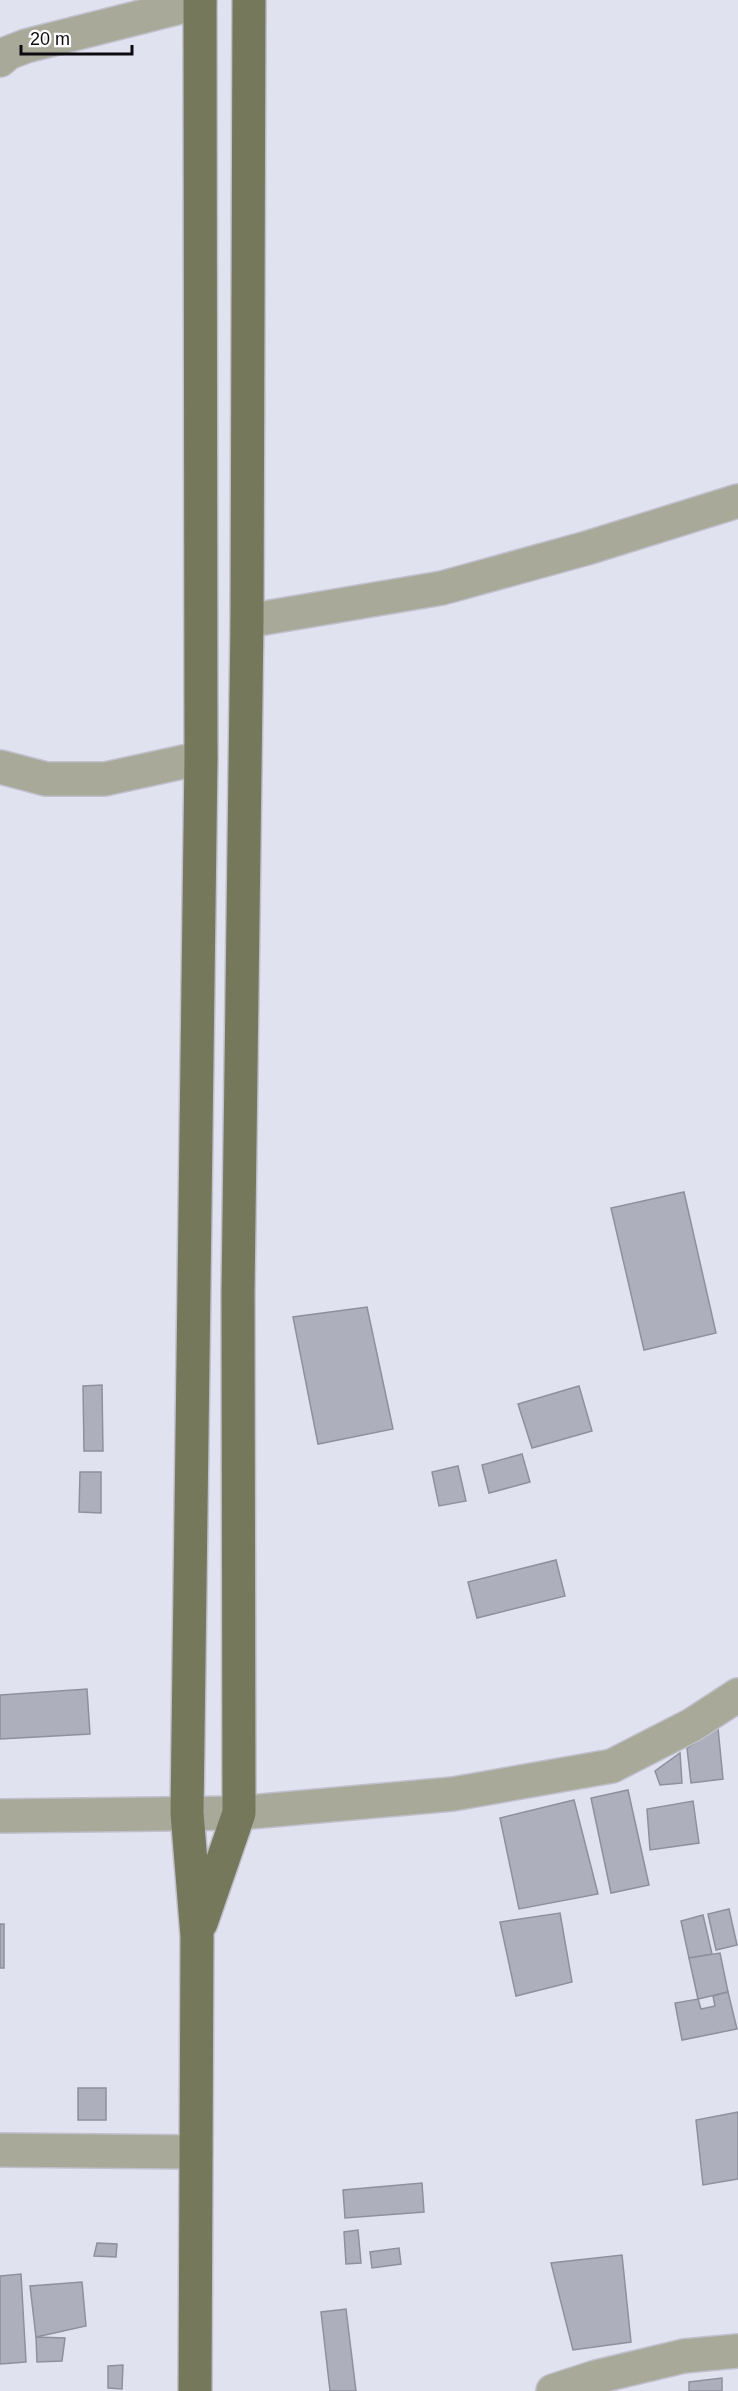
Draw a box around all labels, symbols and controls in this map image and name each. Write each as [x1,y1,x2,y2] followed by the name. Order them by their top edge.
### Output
[21,18,132,56] scale bar
[30,29,70,49] text: 20 m

